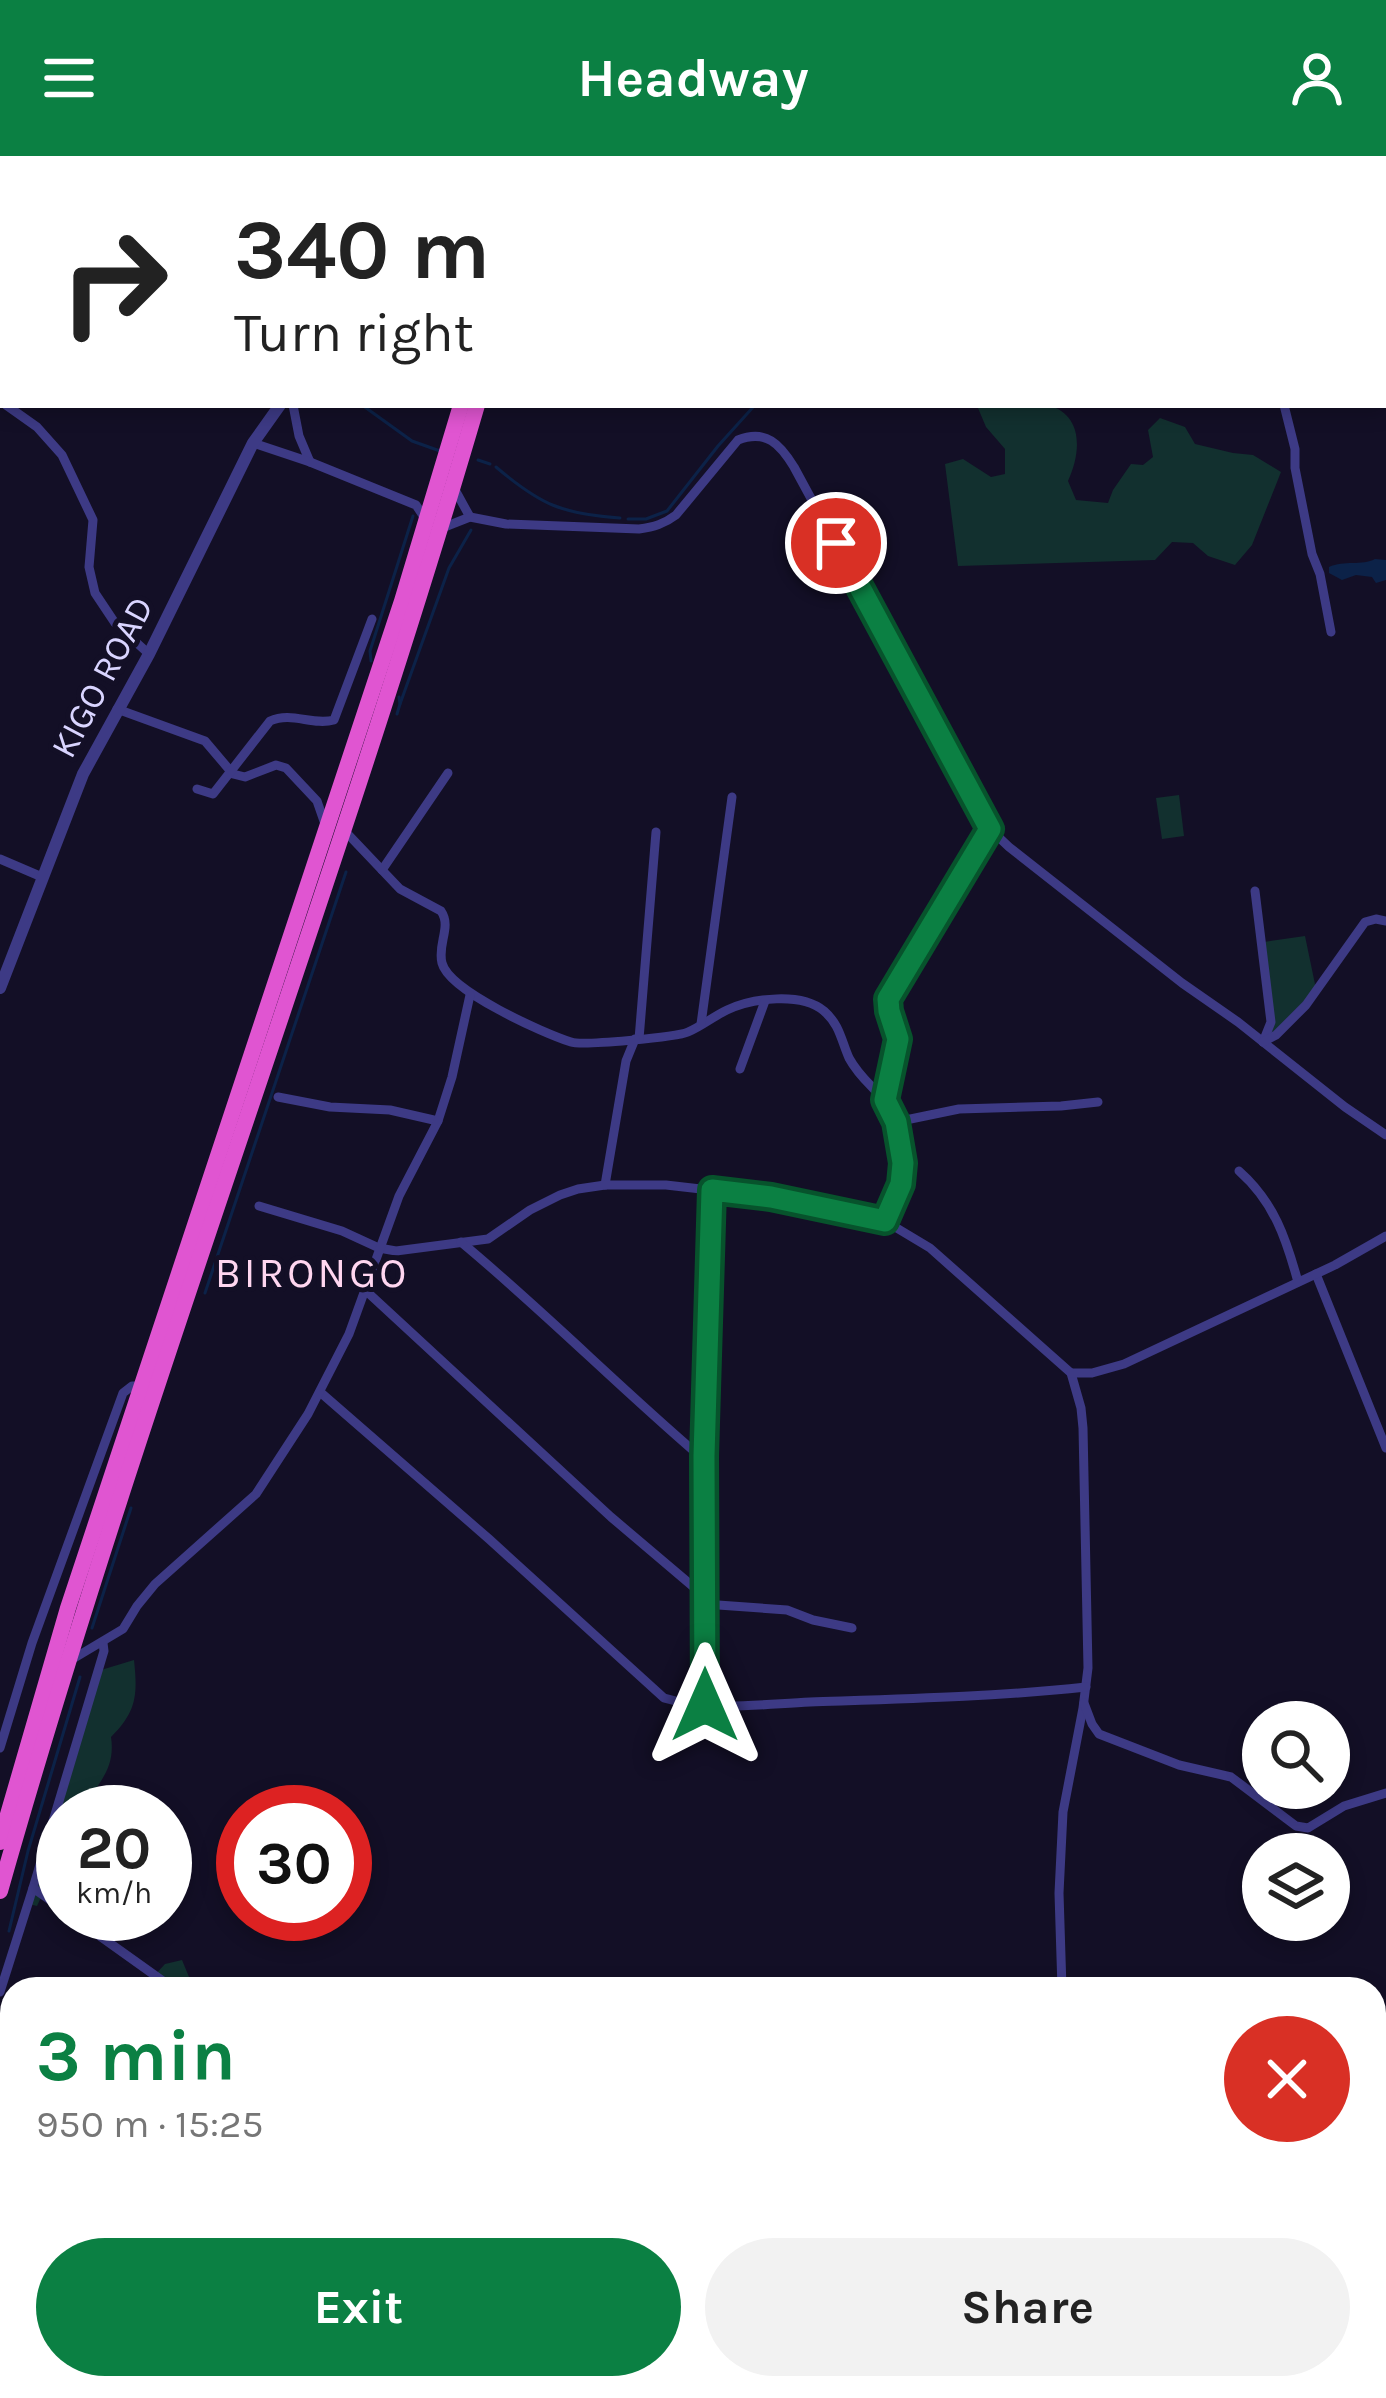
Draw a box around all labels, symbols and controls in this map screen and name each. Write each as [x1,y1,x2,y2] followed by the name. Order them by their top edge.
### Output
[36,45,102,111] icon: menu
[1284,45,1350,111] icon: person
[577,46,809,110] text: Headway
[234,201,490,299] text: 340 m
[36,204,192,360] icon: right
[234,301,474,365] text: Turn right
[785,492,887,594] pin
[803,510,869,576] icon: arrive
[42,589,162,765] street label: KIGO ROAD
[215,1248,409,1298] district label: BIRONGO
[642,1642,768,1768] position arrow
[1242,1701,1350,1941] map controls
[1242,1701,1350,1809] button: search
[216,1785,372,1941] speed limit sign: 30
[77,1813,151,1883] text: 20
[1242,1833,1350,1941] button: layers
[76,1875,152,1911] text: km/h
[36,2014,236,2098] text: 3 min
[1224,2016,1350,2142] button: close
[36,2101,264,2147] text: 950 m · 15:25
[36,2238,681,2376] button: Exit
[705,2238,1350,2376] button: Share

